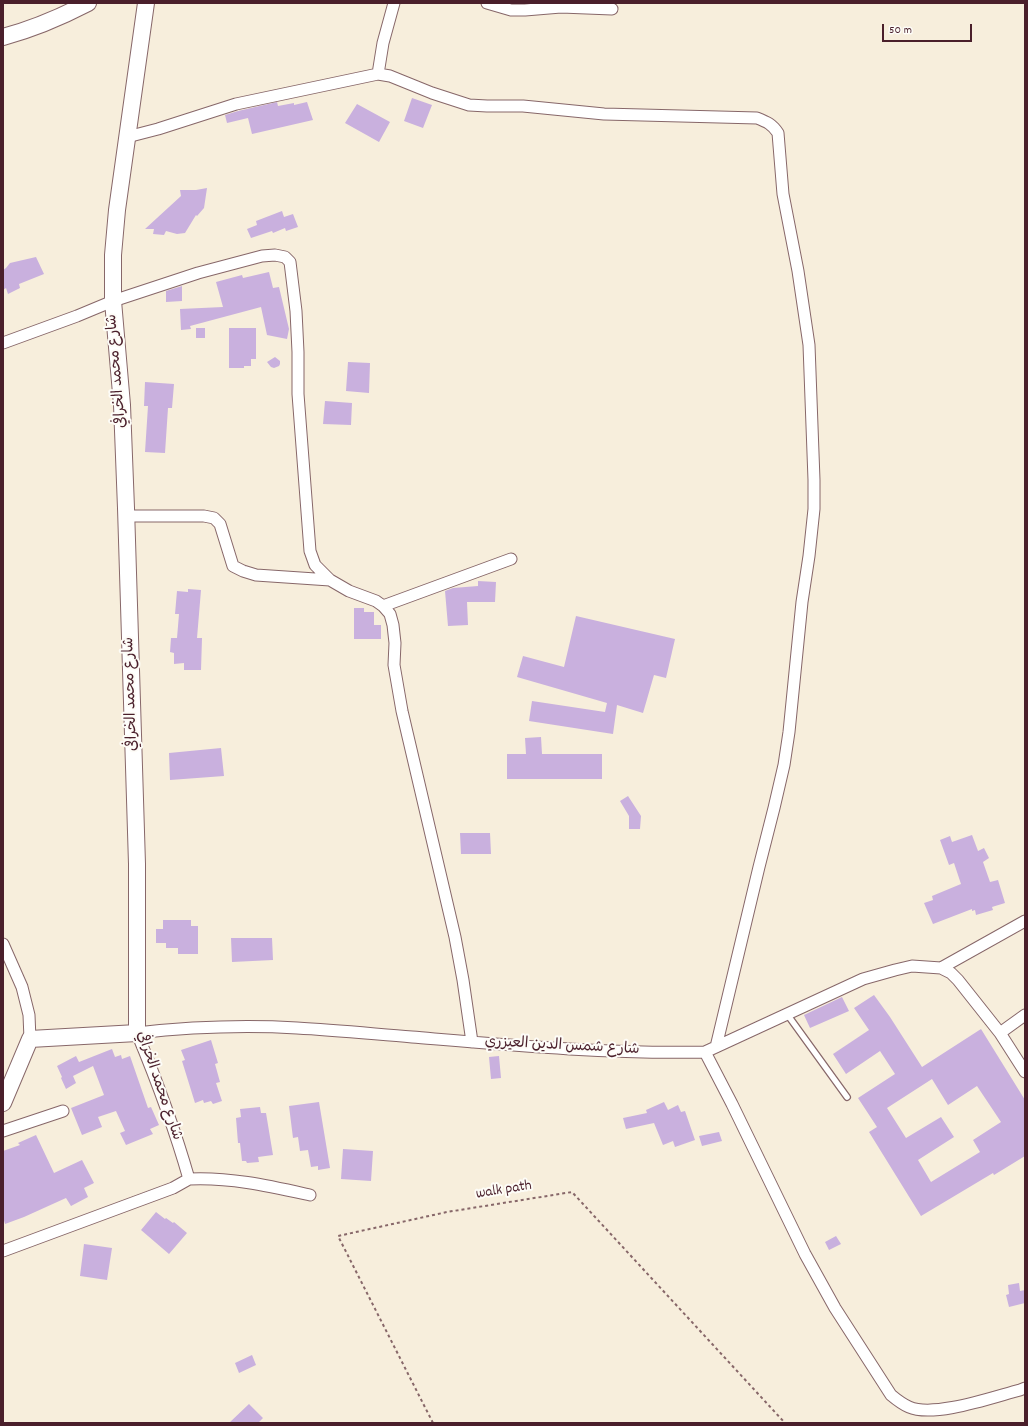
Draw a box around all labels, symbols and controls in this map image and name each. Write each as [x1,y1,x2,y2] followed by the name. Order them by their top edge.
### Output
[884,16,974,42] scale bar
[889,22,912,39] text: 50 m
[104,313,132,429] street label: شارع محمد الخرافي
[121,637,143,751] street label: شارع محمد الخرافي
[131,1029,185,1143] street label: شارع محمد الخرافي
[484,1034,640,1060] street label: شارع شمس الدين العيزري
[475,1178,533,1204] street label: walk path

